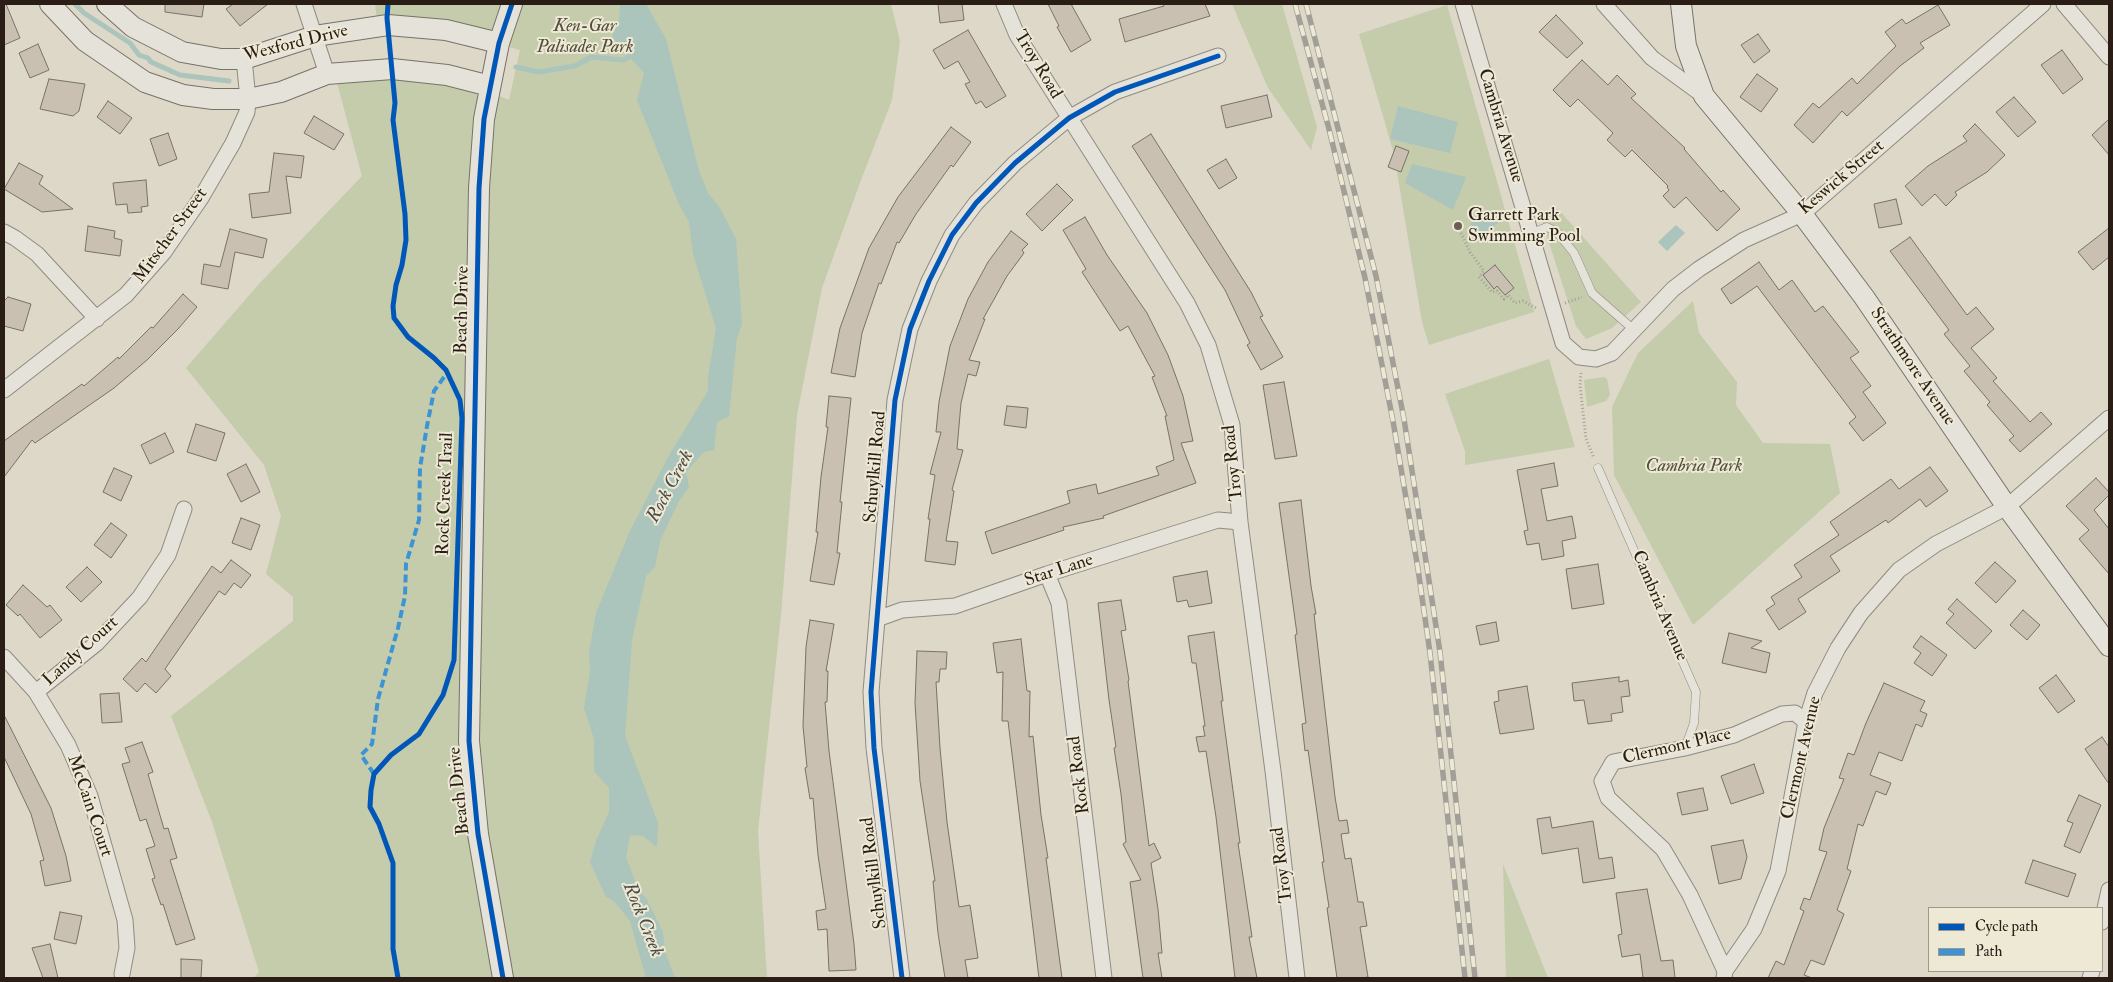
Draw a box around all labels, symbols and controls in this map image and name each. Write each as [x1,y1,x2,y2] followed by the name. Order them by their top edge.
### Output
[537,16,633,58] park label: Ken-Gar Palisades Park
[241,21,351,67] street label: Wexford Drive
[1008,27,1066,103] street label: Troy Road
[1472,66,1528,186] street label: Cambria Avenue
[1795,136,1889,220] street label: Keswick Street
[129,184,213,288] street label: Mitscher Street
[1468,205,1580,248] place label: Garrett Park Swimming Pool
[1452,220,1464,232] marker: Garrett Park Swimming Pool
[451,266,475,354] street label: Beach Drive
[1864,304,1960,430] street label: Strathmore Avenue
[860,410,892,524] street label: Schuylkill Road
[1219,424,1249,502] street label: Troy Road
[433,432,459,556] street label: Rock Creek Trail
[643,447,699,527] water label: Rock Creek
[1646,456,1742,478] park label: Cambria Park
[1626,547,1692,665] street label: Cambria Avenue
[1022,550,1096,592] street label: Star Lane
[39,613,123,691] street label: Landy Court
[1777,694,1827,822] street label: Clermont Avenue
[1621,724,1733,770] street label: Clermont Place
[1064,735,1096,815] street label: Rock Road
[445,746,475,836] street label: Beach Drive
[61,752,117,860] street label: McCain Court
[857,816,893,930] street label: Schuylkill Road
[1268,826,1298,904] street label: Troy Road
[617,880,667,960] water label: Rock Creek
[1928,907,2103,972] legend
[1975,917,2038,936] text: Cycle path
[1975,942,2002,961] text: Path

